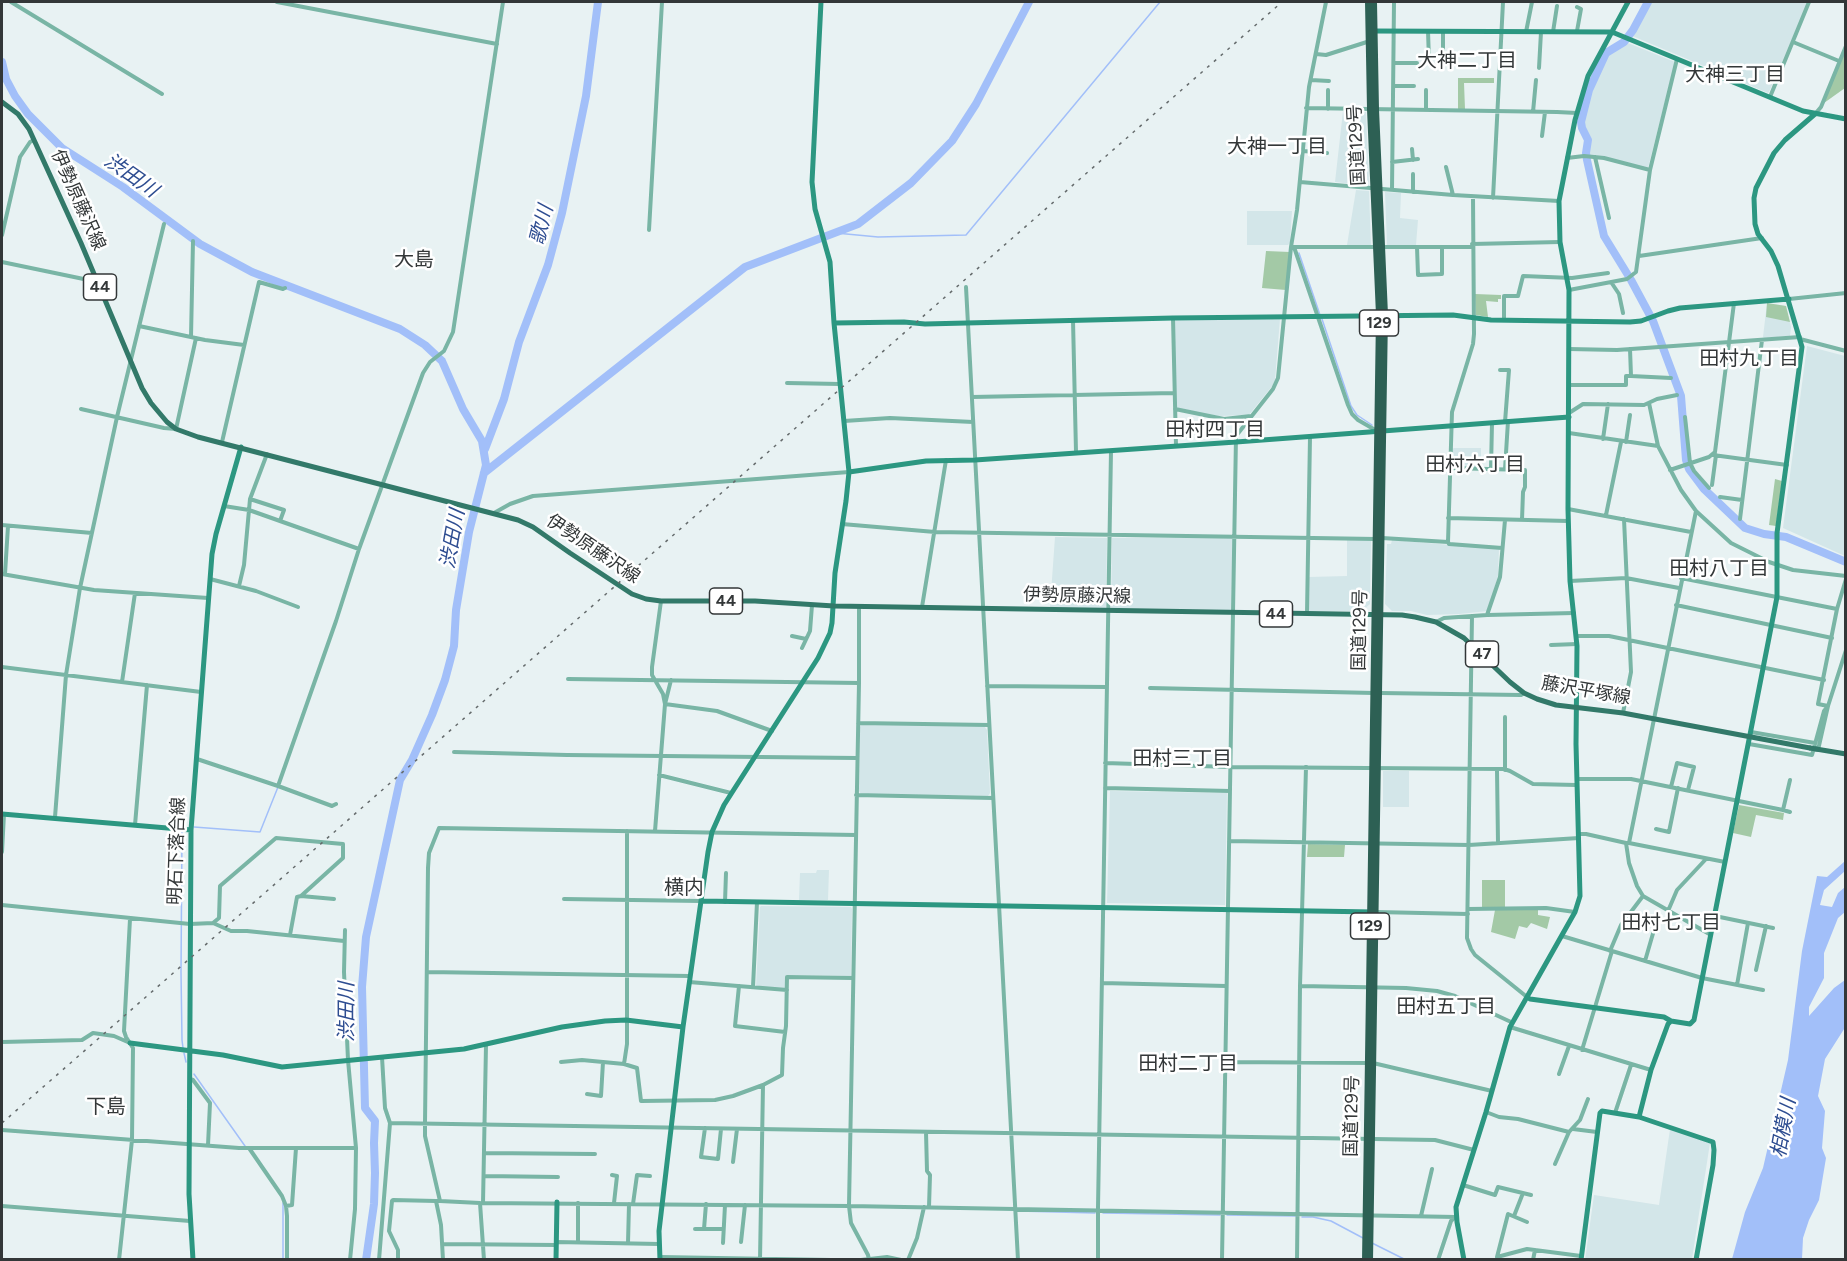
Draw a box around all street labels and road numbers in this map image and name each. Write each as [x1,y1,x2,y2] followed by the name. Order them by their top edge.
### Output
[1344,104,1370,186] street label: 国道129号
[46,146,110,254] street label: 伊勢原藤沢線
[84,274,116,300] road number: 44
[1360,310,1398,336] road number: 129
[542,510,644,588] street label: 伊勢原藤沢線
[1023,584,1131,608] street label: 伊勢原藤沢線
[710,588,742,614] road number: 44
[1348,589,1372,671] street label: 国道129号
[1260,601,1292,627] road number: 44
[1466,641,1498,667] road number: 47
[1540,673,1632,709] street label: 藤沢平塚線
[164,797,190,905] street label: 明石下落合線
[1350,913,1390,939] road number: 129
[1340,1075,1364,1157] street label: 国道129号

